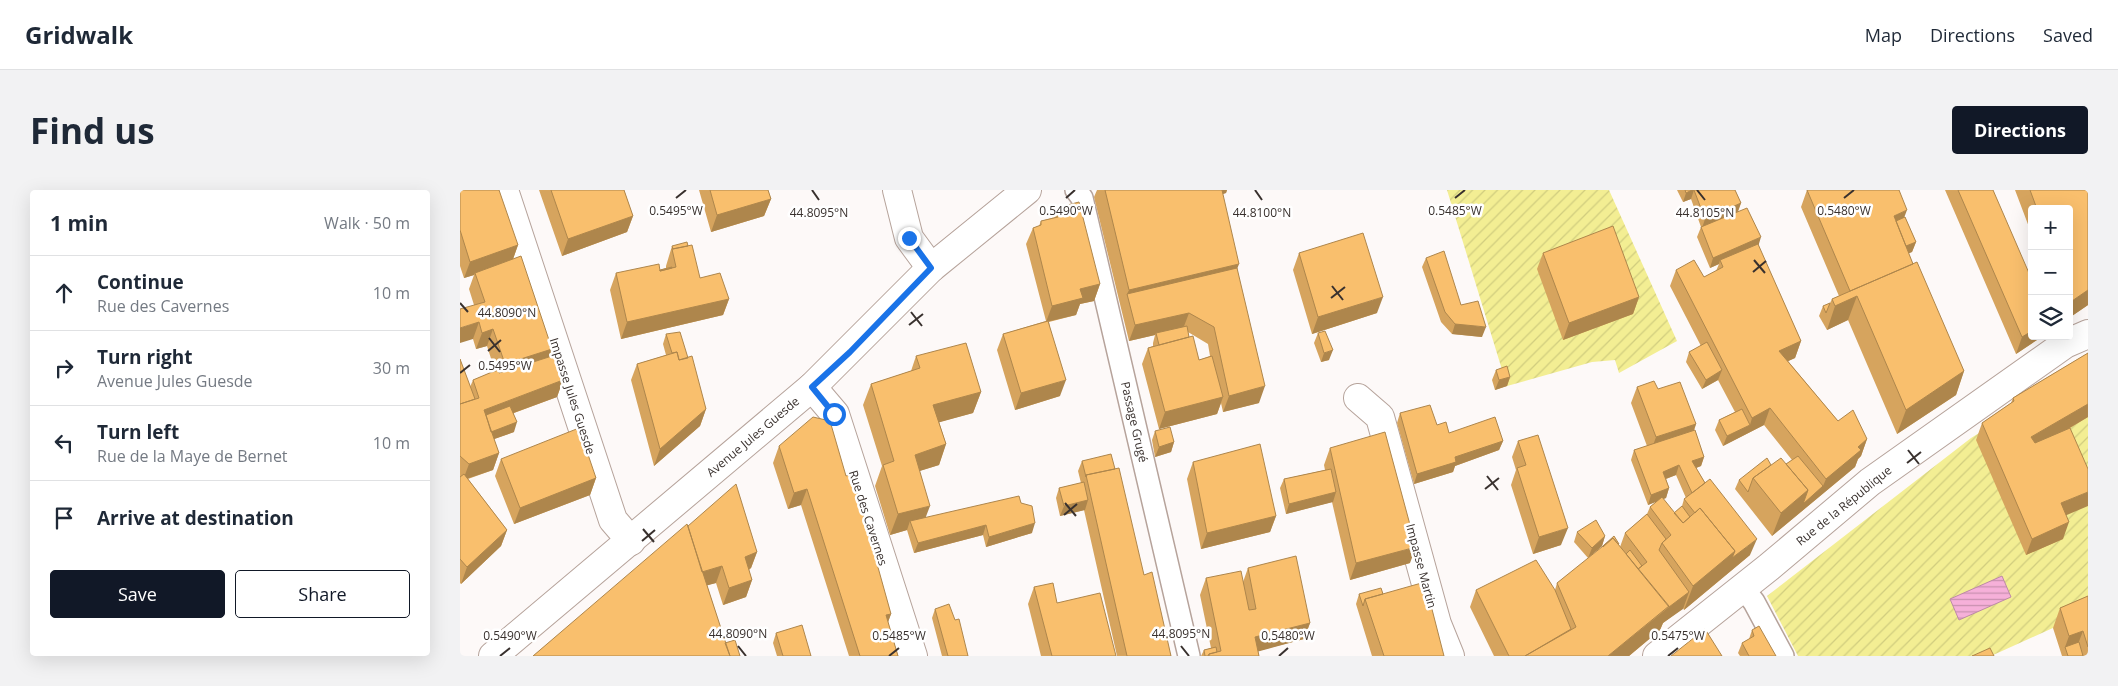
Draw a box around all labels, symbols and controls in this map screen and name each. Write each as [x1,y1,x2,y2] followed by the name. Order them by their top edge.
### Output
[25,18,133,51] text: Gridwalk
[1865,23,1902,47] text: Map
[1930,23,2015,47] text: Directions
[2043,23,2093,47] text: Saved
[1952,106,2088,154] button: Directions
[30,107,155,154] text: Find us
[649,202,703,219] text: 0.5495°W
[1039,202,1093,219] text: 0.5490°W
[1428,202,1482,219] text: 0.5485°W
[1817,202,1871,219] text: 0.5480°W
[790,204,848,221] text: 44.8095°N
[1233,204,1291,221] text: 44.8100°N
[1676,204,1734,221] text: 44.8105°N
[2028,205,2073,340] map controls
[2028,205,2073,250] button: +
[50,209,108,237] text: 1 min
[324,212,410,234] text: Walk · 50 m
[898,227,921,250] route end
[2028,250,2073,295] button: −
[97,269,184,295] text: Continue
[50,279,78,307] icon: ahead
[373,282,410,304] text: 10 m
[97,295,229,317] text: Rue des Cavernes
[2028,295,2073,340] button: layers
[478,304,536,321] text: 44.8090°N
[546,335,599,457] street label: Impasse Jules Guesde
[97,344,192,370] text: Turn right
[50,354,78,382] icon: right
[373,357,410,379] text: 30 m
[478,357,532,374] text: 0.5495°W
[97,370,253,392] text: Avenue Jules Guesde
[1117,380,1152,464] street label: Passage Grugé
[703,392,803,481] street label: Avenue Jules Guesde
[823,403,846,426] route start
[97,419,179,445] text: Turn left
[50,429,78,457] icon: left
[373,432,410,454] text: 10 m
[97,445,288,467] text: Rue de la Maye de Bernet
[1792,462,1895,549] street label: Rue de la République
[845,468,892,568] street label: Rue des Cavernes
[50,504,78,532] icon: arrive
[97,505,294,531] text: Arrive at destination
[1402,522,1441,610] street label: Impasse Martin
[50,570,225,618] button: Save
[235,570,410,618] button: Share
[709,625,767,642] text: 44.8090°N
[1152,625,1210,642] text: 44.8095°N
[483,627,537,644] text: 0.5490°W
[872,627,926,644] text: 0.5485°W
[1261,627,1315,644] text: 0.5480°W
[1651,627,1705,644] text: 0.5475°W

